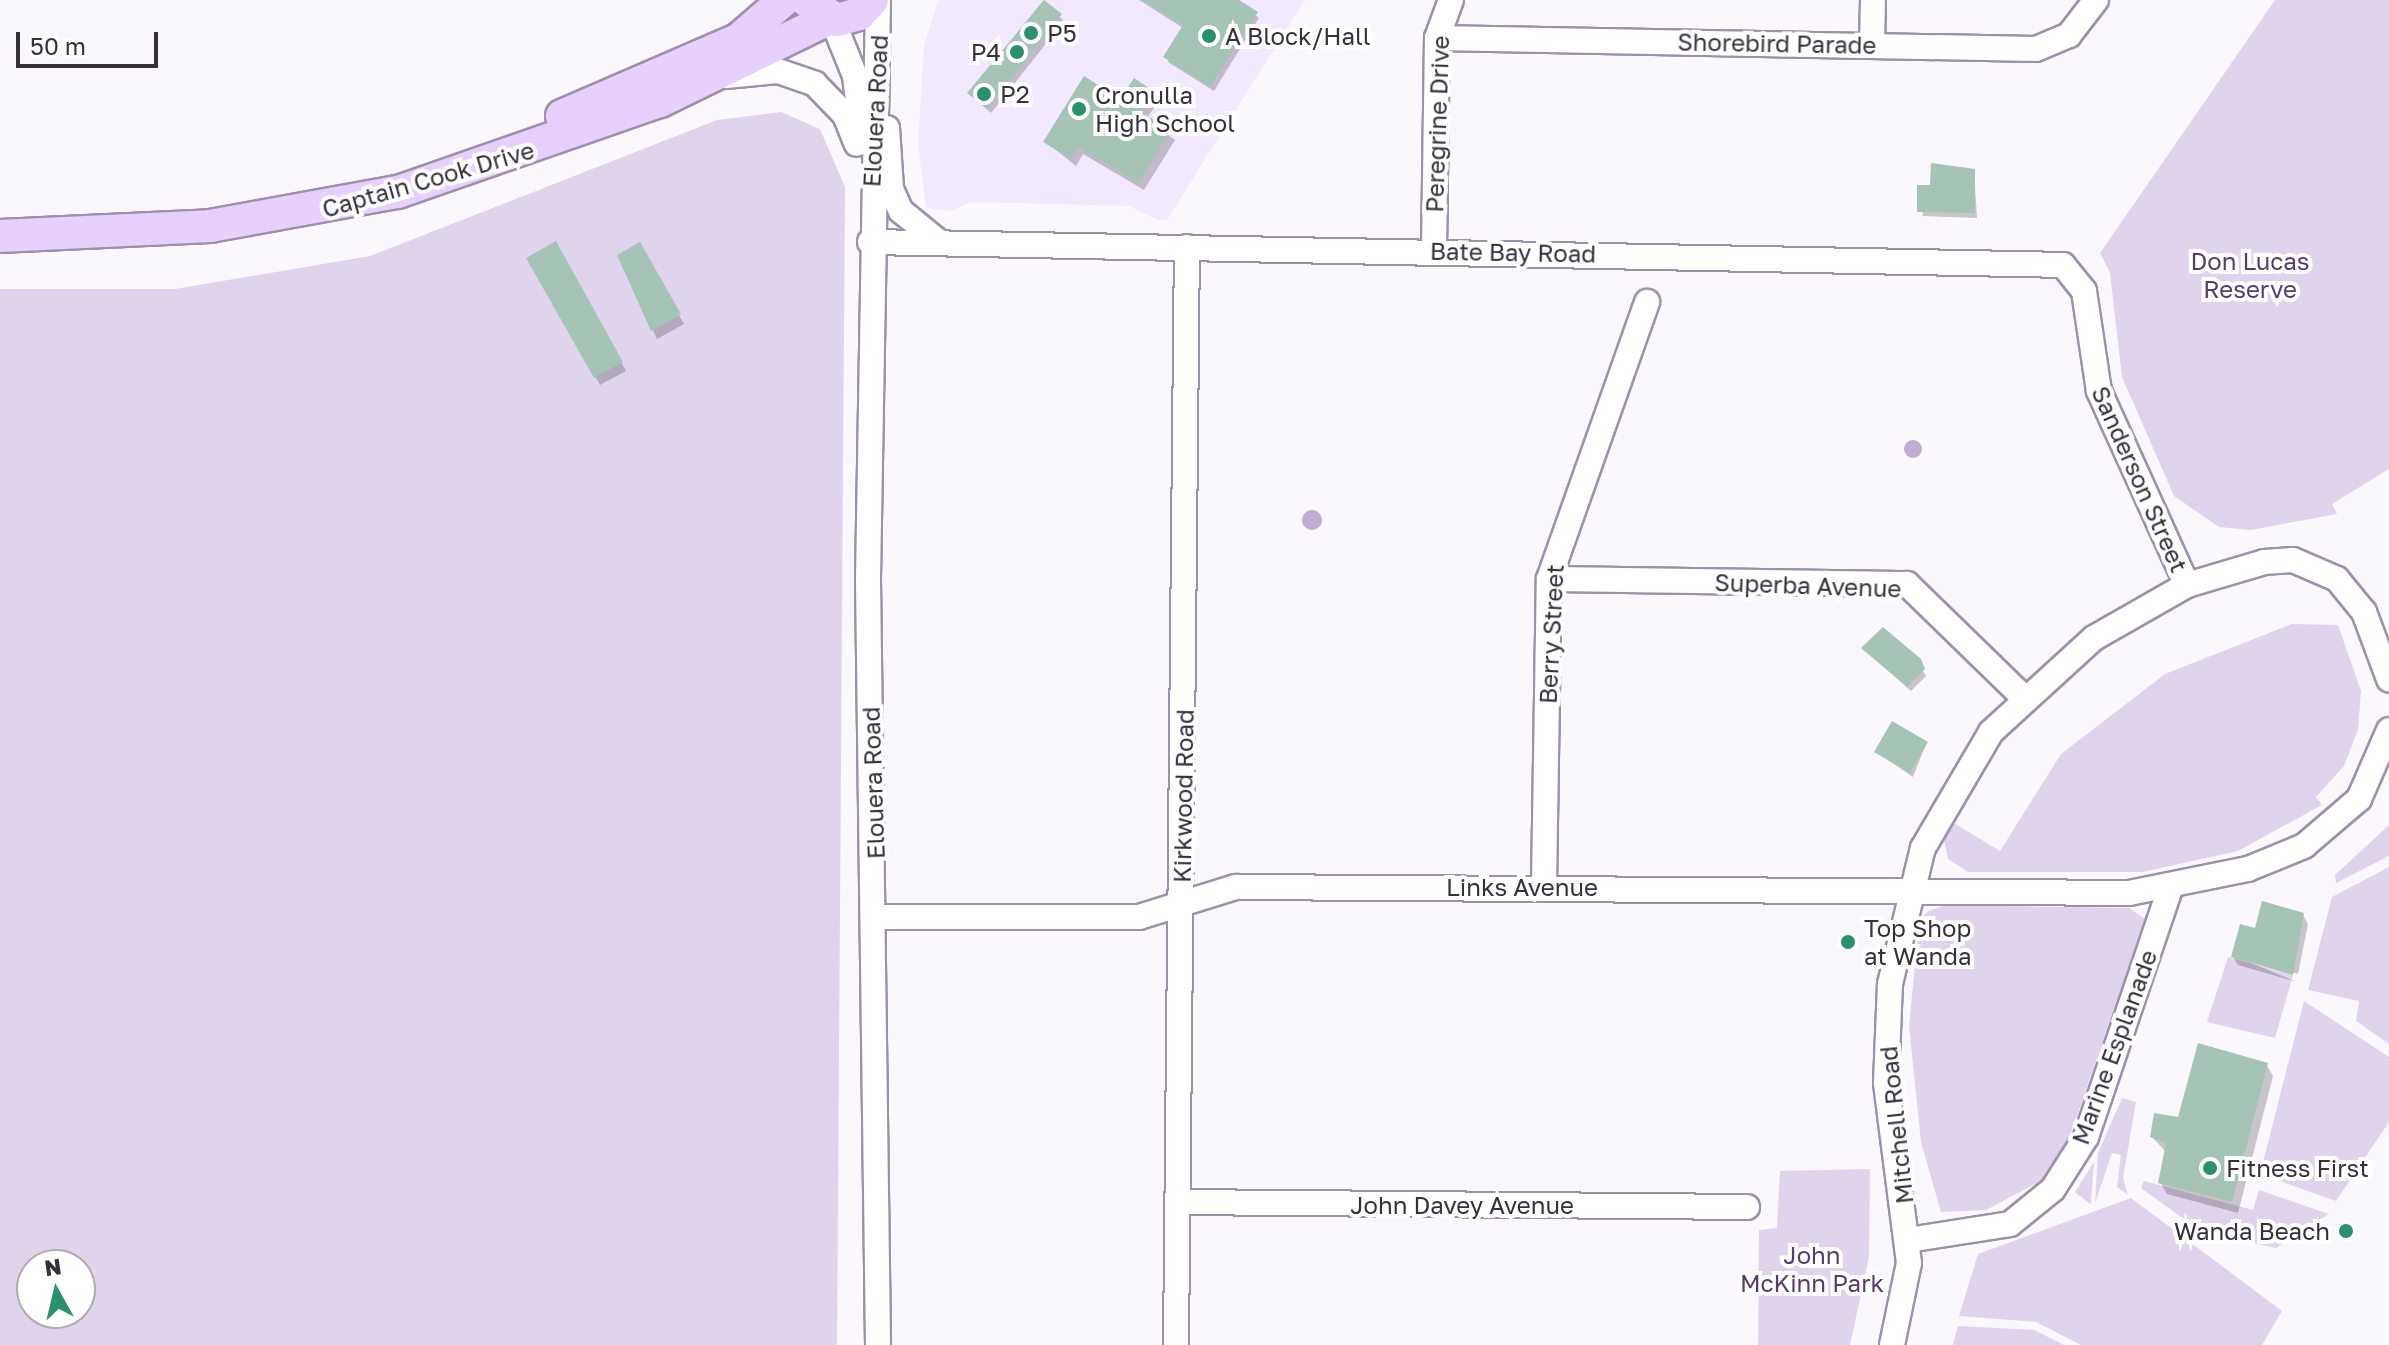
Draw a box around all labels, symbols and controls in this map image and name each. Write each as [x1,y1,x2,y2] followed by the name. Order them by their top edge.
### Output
[20,16,162,66] scale bar
[1047,19,1077,47] place label: P5
[1225,22,1370,50] place label: A Block/Hall
[1022,24,1040,42] marker: P5
[1200,27,1218,45] marker: A Block/Hall
[1677,27,1877,59] street label: Shorebird Parade
[30,31,86,60] text: 50 m
[857,34,893,188] street label: Elouera Road
[1420,35,1454,213] street label: Peregrine Drive
[971,38,1001,66] place label: P4
[1008,43,1026,61] marker: P4
[1000,80,1030,108] place label: P2
[1095,81,1235,137] place label: Cronulla High School
[975,85,993,103] marker: P2
[1070,100,1088,118] marker: Cronulla High School
[319,135,537,223] street label: Captain Cook Drive
[1430,236,1596,268] street label: Bate Bay Road
[2190,247,2310,303] park label: Don Lucas Reserve
[2086,381,2194,577] street label: Sanderson Street
[1533,563,1569,705] street label: Berry Street
[1714,567,1902,603] street label: Superba Avenue
[856,706,890,860] street label: Elouera Road
[1167,709,1199,883] street label: Kirkwood Road
[1446,873,1598,901] street label: Links Avenue
[1864,914,1972,970] place label: Top Shop at Wanda
[1839,933,1857,951] marker: Top Shop at Wanda
[2065,946,2163,1148] street label: Marine Esplanade
[1873,1045,1919,1205] street label: Mitchell Road
[2226,1154,2369,1182] place label: Fitness First
[2201,1159,2219,1177] marker: Fitness First
[1350,1191,1574,1219] street label: John Davey Avenue
[2174,1217,2330,1245] place label: Wanda Beach
[2337,1222,2355,1240] marker: Wanda Beach
[1740,1241,1884,1297] park label: John McKinn Park
[16,1249,96,1329] north arrow
[43,1252,63,1281] text: N

